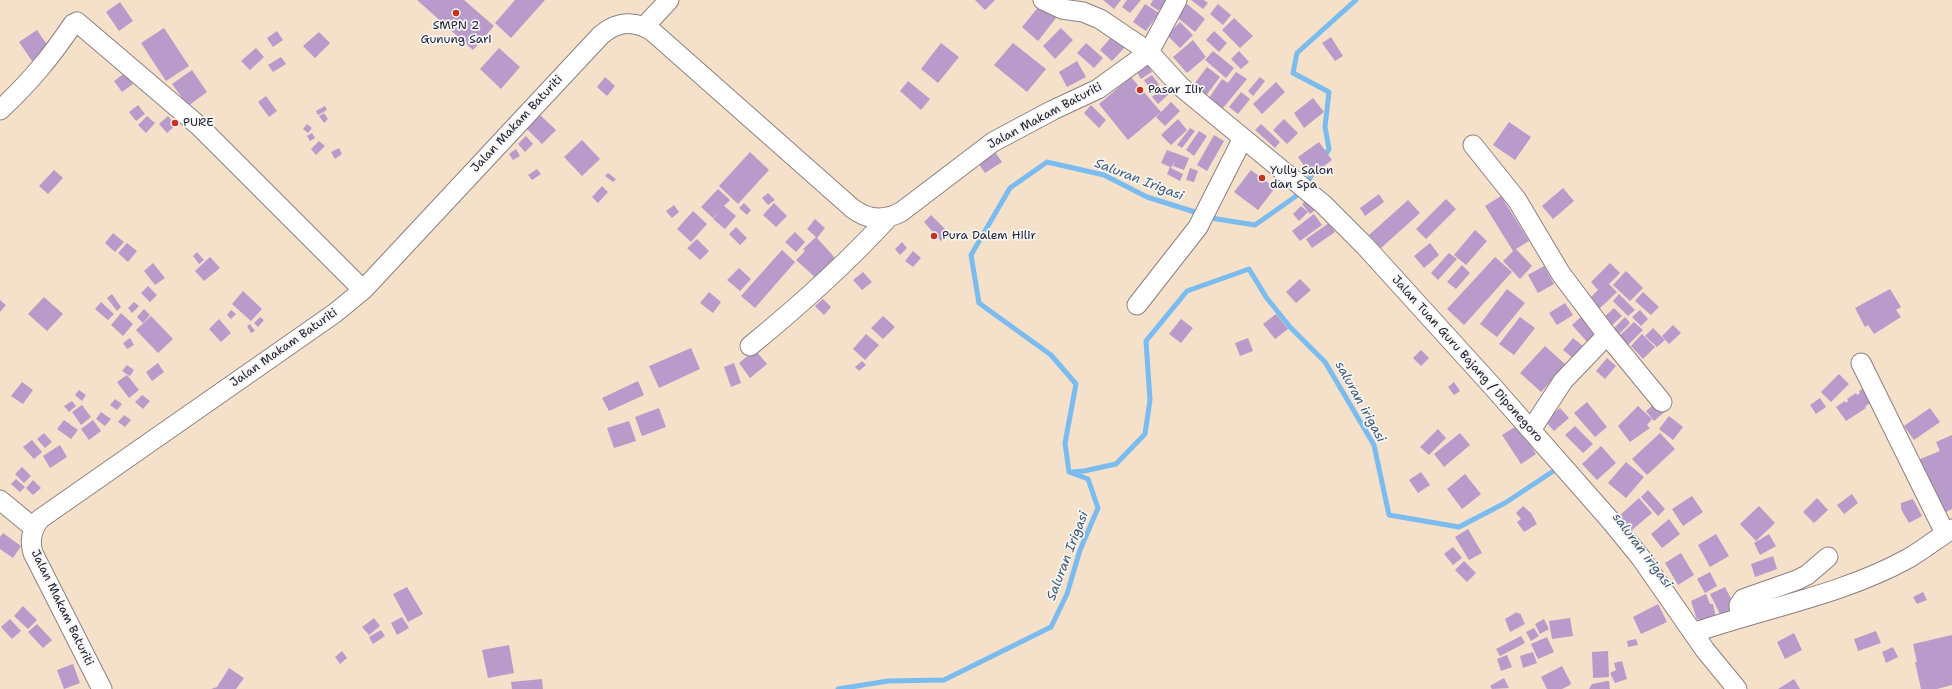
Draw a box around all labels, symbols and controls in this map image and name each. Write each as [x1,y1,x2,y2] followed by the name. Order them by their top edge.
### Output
[451,8,461,18] marker: SMPN 2 Gunung Sari
[420,19,492,47] place label: SMPN 2 Gunung Sari
[468,73,566,175] street label: Jalan Makam Baturiti
[985,80,1105,152] street label: Jalan Makam Baturiti
[1148,83,1204,97] place label: Pasar Ilir
[1135,85,1145,95] marker: Pasar Ilir
[183,116,214,130] place label: PURE
[170,118,180,128] marker: PURE
[1092,156,1186,204] water label: Saluran Irigasi
[1270,164,1333,192] place label: Yully Salon dan Spa
[1257,173,1267,183] marker: Yully Salon dan Spa
[942,229,1036,243] place label: Pura Dalem Hilir
[929,231,939,241] marker: Pura Dalem Hilir
[1388,273,1546,445] street label: Jalan Tuan Guru Bajang / Diponegoro
[228,306,340,390] street label: Jalan Makam Baturiti
[1331,359,1389,445] water label: saluran irigasi
[1044,509,1092,603] water label: Saluran Irigasi
[1609,510,1675,592] water label: saluran irigasi
[28,548,96,668] street label: Jalan Makam Baturiti

